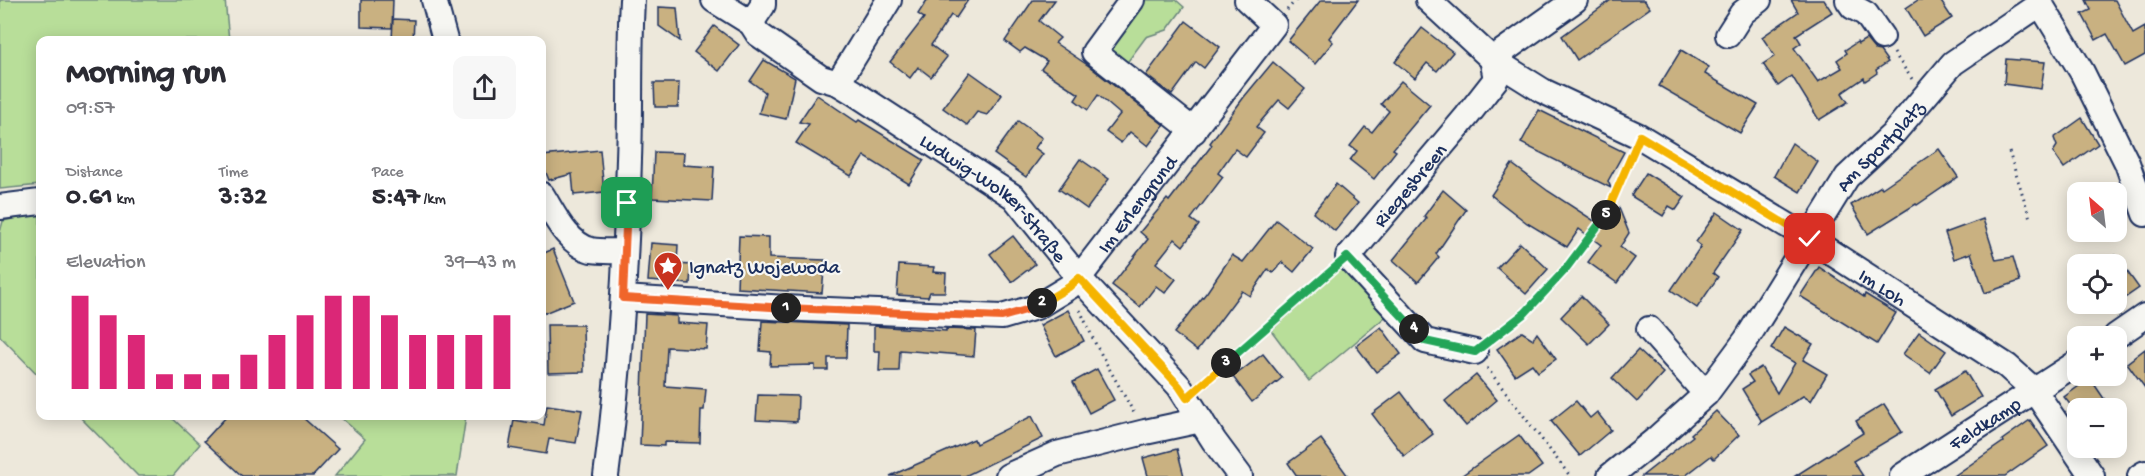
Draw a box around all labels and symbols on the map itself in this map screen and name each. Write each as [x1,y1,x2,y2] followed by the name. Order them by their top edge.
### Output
[1833,97,1931,197] street label: Am Sportplatz
[914,131,1070,269] street label: Ludwig-Wolker-Straße
[1370,140,1454,233] street label: Riegesbreen
[1094,151,1185,259] street label: Im Erlengrund
[601,177,652,228] pin
[2067,182,2127,242] north arrow
[1591,200,1621,230] pin: 5
[1784,213,1835,264] pin
[652,250,684,292] place icon: Ignatz Wojewoda
[689,258,841,281] place label: Ignatz Wojewoda
[1853,265,1910,313] street label: Im Loh
[1027,288,1057,318] pin: 2
[771,293,801,323] pin: 1
[1399,314,1429,344] pin: 4
[1211,348,1241,378] pin: 3
[1945,394,2026,458] street label: Feldkamp

